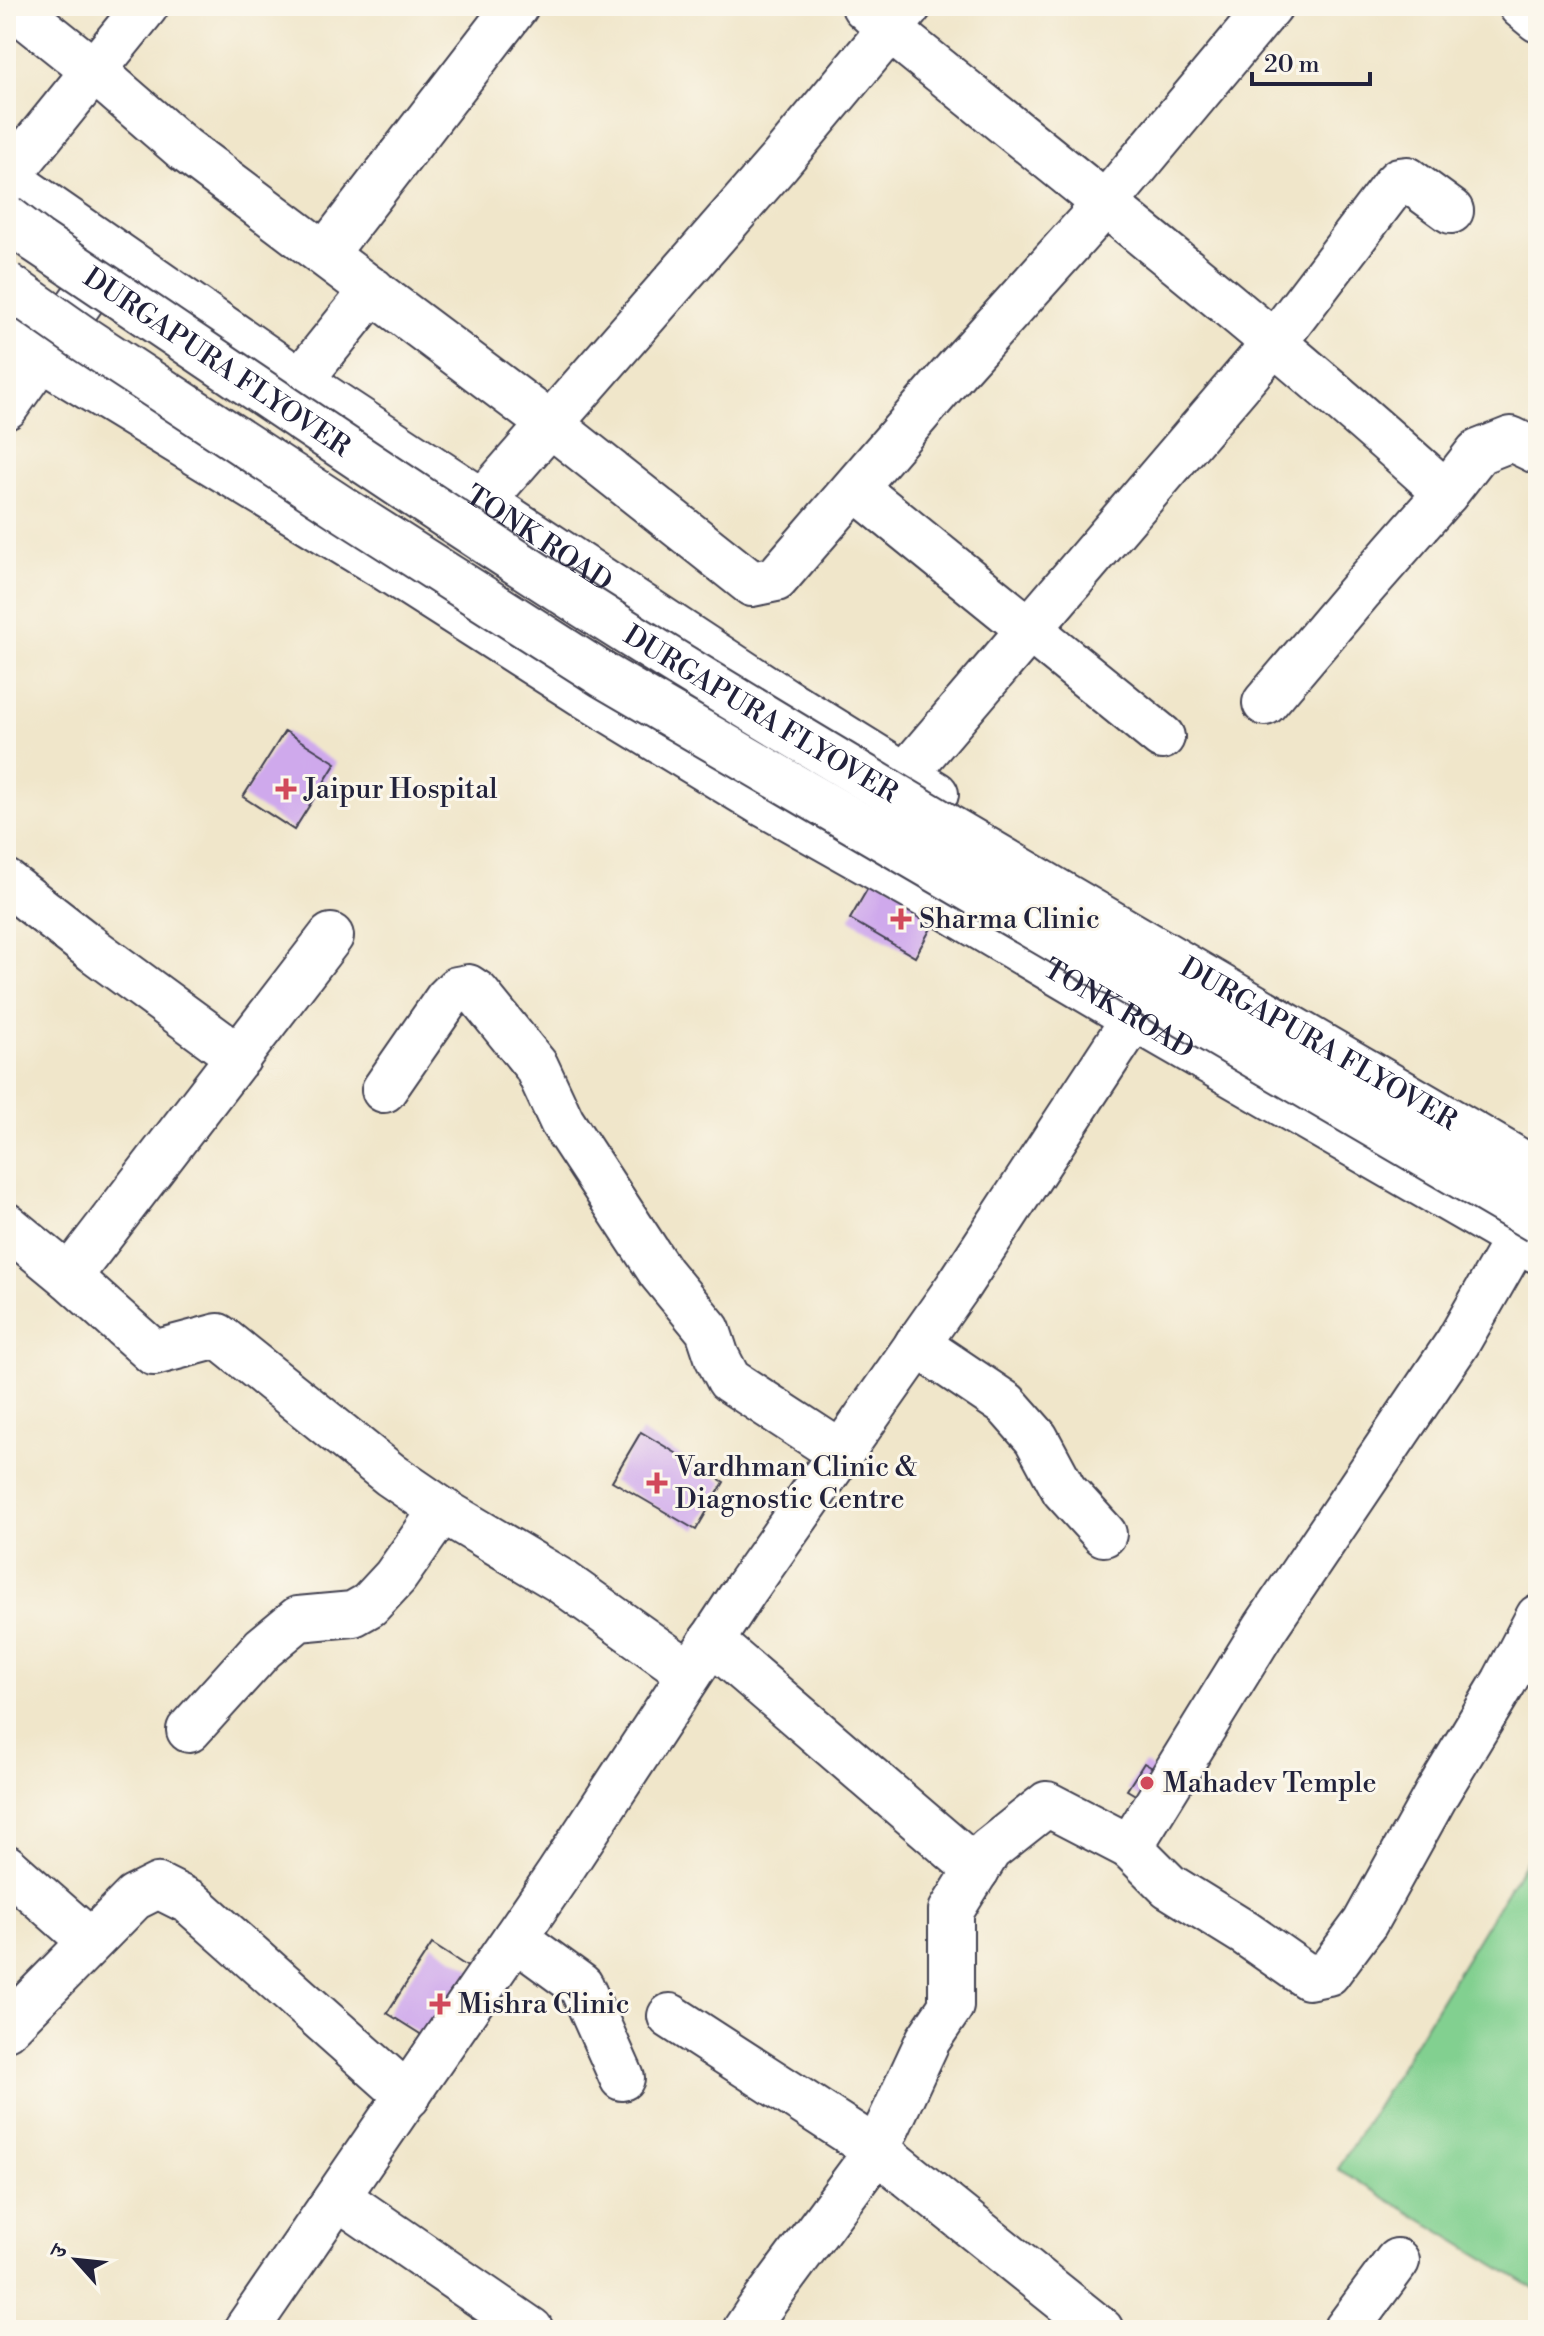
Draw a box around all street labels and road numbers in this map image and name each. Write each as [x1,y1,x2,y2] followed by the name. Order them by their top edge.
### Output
[77,260,357,465] street label: DURGAPURA FLYOVER
[459,477,619,599] street label: TONK ROAD
[617,618,905,811] street label: DURGAPURA FLYOVER
[1174,950,1464,1138] street label: DURGAPURA FLYOVER
[1037,951,1200,1066] street label: TONK ROAD

